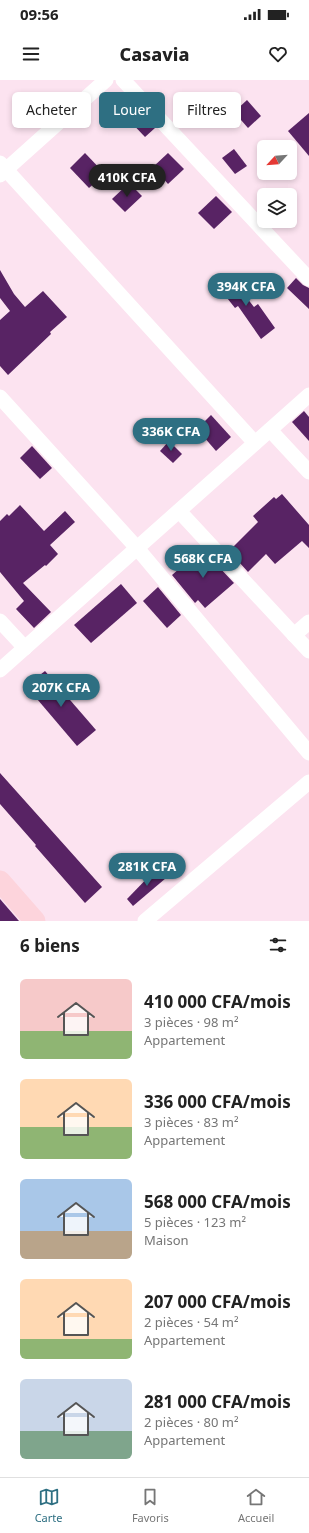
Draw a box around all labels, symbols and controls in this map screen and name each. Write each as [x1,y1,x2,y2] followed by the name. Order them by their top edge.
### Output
[20,4,59,24] text: 09:56
[120,42,189,66] text: Casavia
[20,43,42,65] icon: menu
[267,43,289,65] icon: heart
[12,92,91,128] chip: Acheter
[99,92,165,128] chip: Louer
[173,92,241,128] chip: Filtres
[257,140,297,180] north arrow
[257,140,297,228] map controls
[86,164,168,198] pin: 410K CFA
[98,168,156,186] text: 410K CFA
[257,188,297,228] button: layers
[205,273,287,307] pin: 394K CFA
[217,277,275,295] text: 394K CFA
[130,418,212,452] pin: 336K CFA
[142,422,200,440] text: 336K CFA
[162,545,244,579] pin: 568K CFA
[174,549,232,567] text: 568K CFA
[20,674,102,708] pin: 207K CFA
[32,678,90,696] text: 207K CFA
[106,853,188,887] pin: 281K CFA
[118,857,176,875] text: 281K CFA
[20,934,80,957] text: 6 biens
[267,934,289,956] icon: filters
[144,990,291,1013] text: 410 000 CFA/mois
[52,995,100,1043] icon: home
[144,1013,239,1031] text: 3 pièces · 98 m²
[144,1031,225,1049] text: Appartement
[144,1090,291,1113] text: 336 000 CFA/mois
[52,1095,100,1143] icon: home
[144,1113,239,1131] text: 3 pièces · 83 m²
[144,1131,225,1149] text: Appartement
[144,1190,291,1213] text: 568 000 CFA/mois
[52,1195,100,1243] icon: home
[144,1213,246,1231] text: 5 pièces · 123 m²
[144,1231,189,1249] text: Maison
[144,1290,291,1313] text: 207 000 CFA/mois
[52,1295,100,1343] icon: home
[144,1313,239,1331] text: 2 pièces · 54 m²
[144,1331,225,1349] text: Appartement
[144,1390,291,1413] text: 281 000 CFA/mois
[52,1395,100,1443] icon: home
[144,1413,239,1431] text: 2 pièces · 80 m²
[144,1431,225,1449] text: Appartement
[35,1486,63,1525] tab: Carte
[132,1486,169,1525] tab: Favoris
[238,1486,274,1525] tab: Accueil

